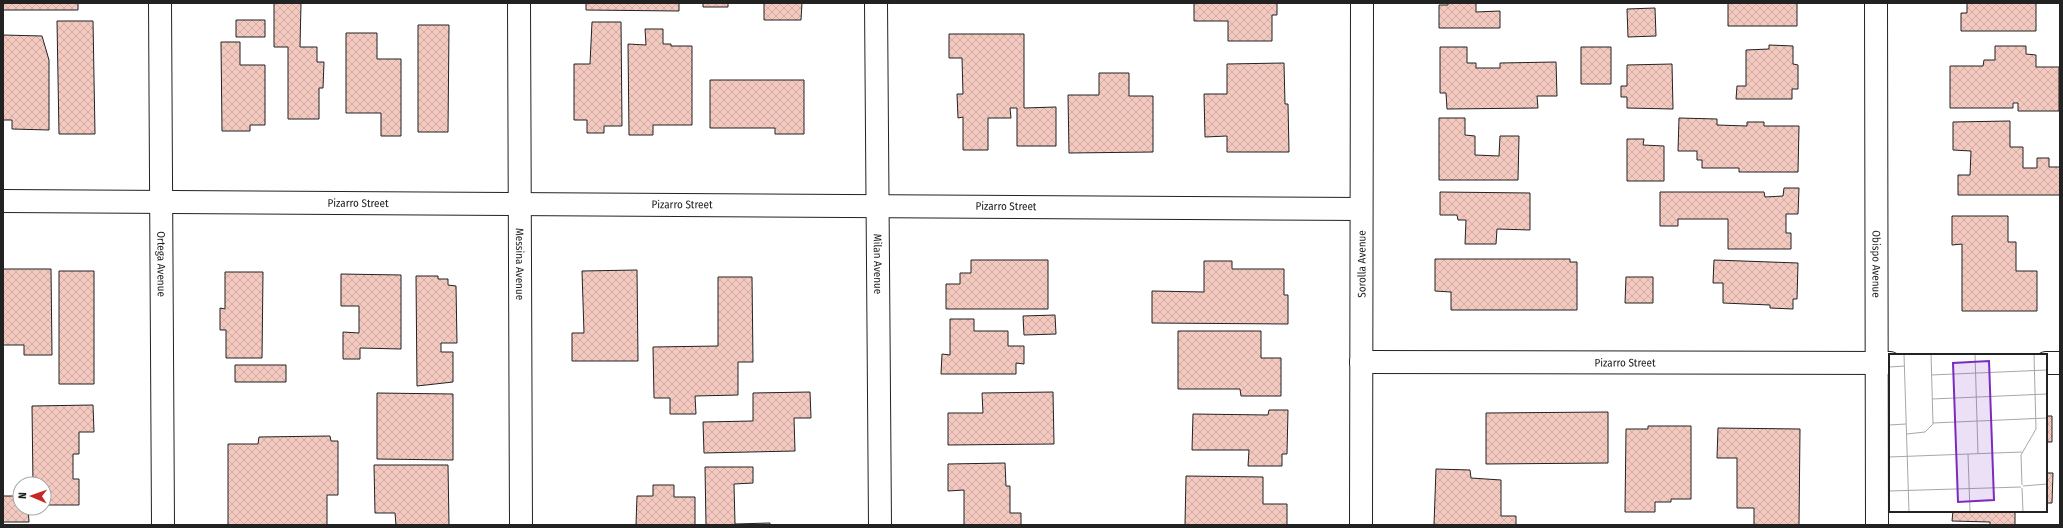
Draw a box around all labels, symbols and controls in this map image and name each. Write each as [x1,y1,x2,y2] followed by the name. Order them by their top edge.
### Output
[328,196,389,210] street label: Pizarro Street
[651,198,713,211] street label: Pizarro Street
[975,199,1037,213] street label: Pizarro Street
[513,228,527,300] street label: Messina Avenue
[1355,230,1368,298] street label: Sorolla Avenue
[1870,230,1883,298] street label: Obispo Avenue
[155,231,168,297] street label: Ortega Avenue
[871,234,885,294] street label: Milan Avenue
[1889,354,2047,512] inset map
[1594,356,1656,369] street label: Pizarro Street
[12,476,52,516] north arrow
[16,492,29,499] text: N

